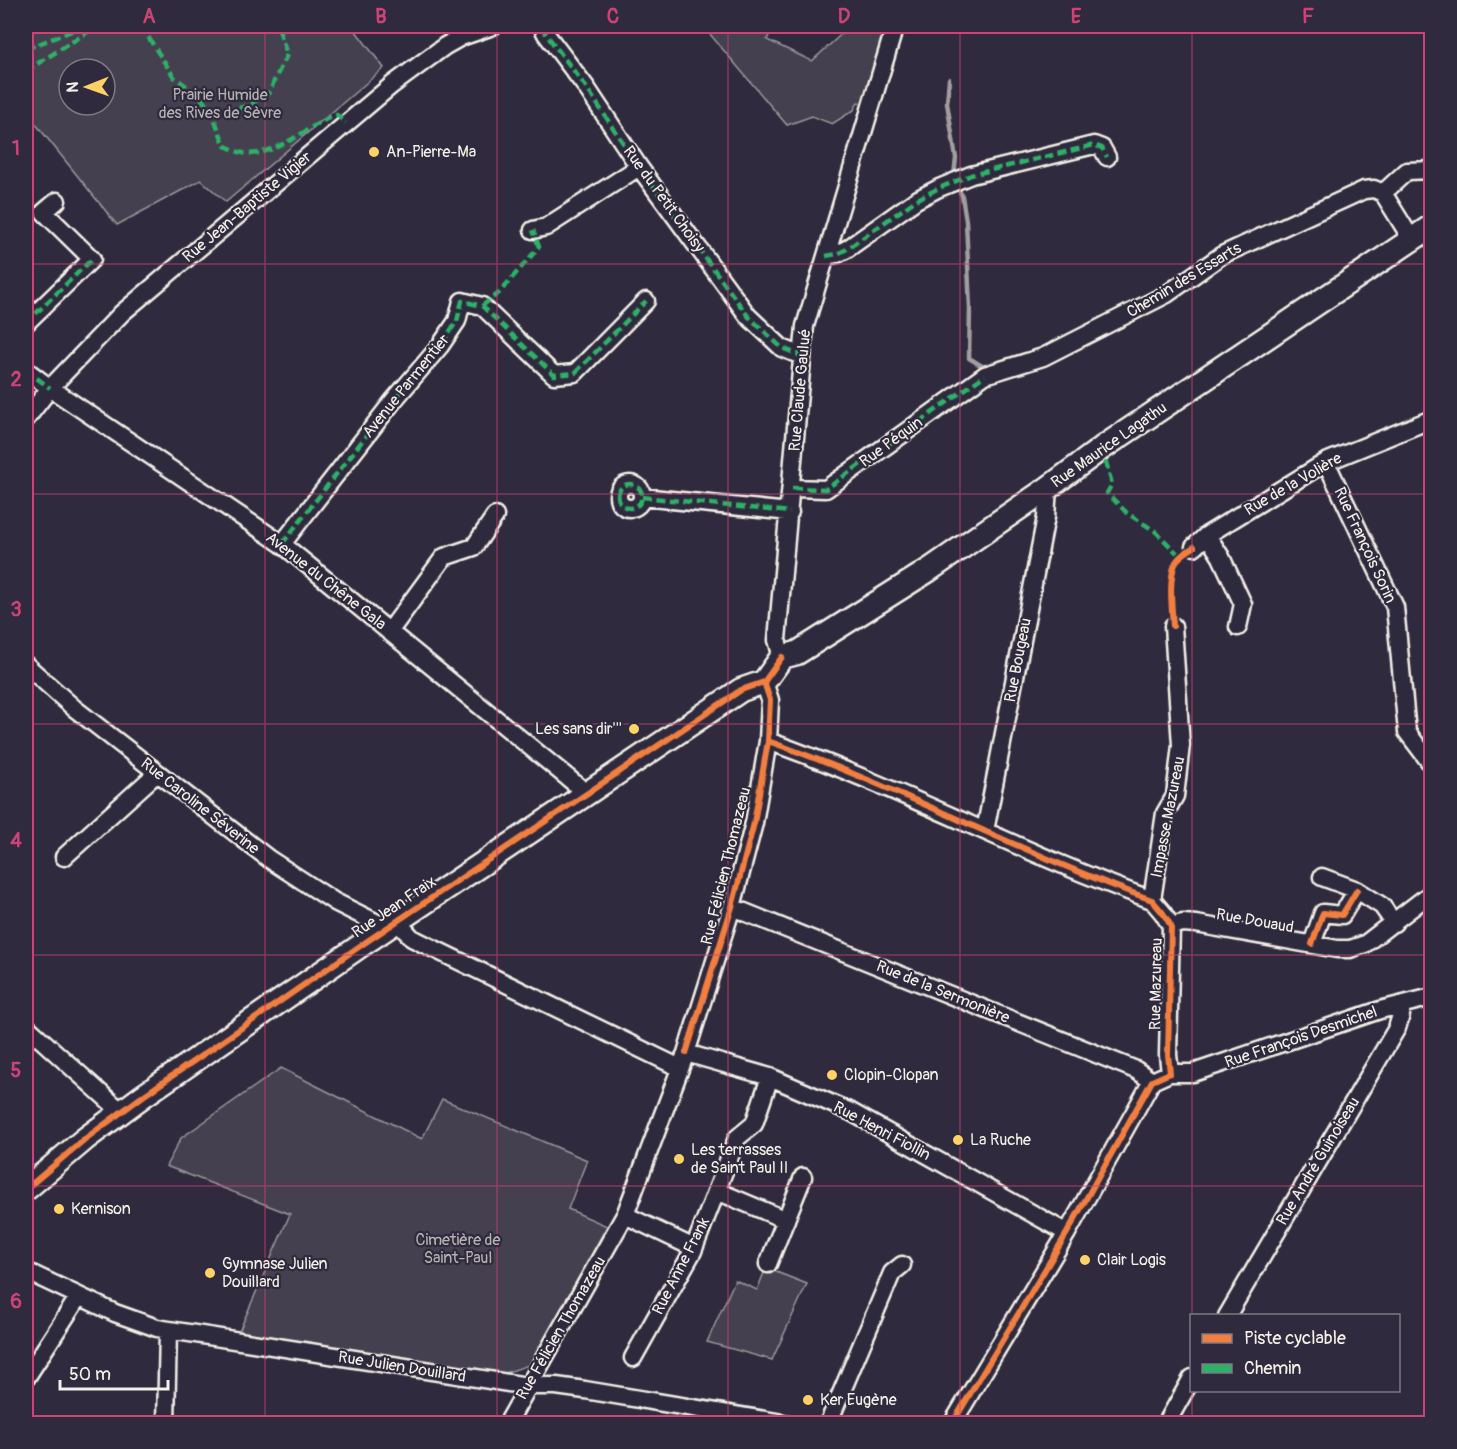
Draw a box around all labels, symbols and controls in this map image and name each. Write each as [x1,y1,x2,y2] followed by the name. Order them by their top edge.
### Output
[143,4,156,29] text: A
[375,4,387,29] text: B
[607,4,619,29] text: C
[838,4,851,29] text: D
[1071,4,1082,29] text: E
[1302,4,1314,29] text: F
[57,57,117,117] north arrow
[63,81,83,93] text: N
[159,85,281,123] park label: Prairie Humide des Rives de Sèvre
[12,136,20,161] text: 1
[386,142,476,162] place label: An-Pierre-Ma
[619,142,709,256] street label: Rue du Petit Choisy
[367,145,381,159] marker: An-Pierre-Ma
[178,147,316,267] street label: Rue Jean-Baptiste Vigier
[1123,238,1245,322] street label: Chemin des Essarts
[785,328,815,452] street label: Rue Claude Gaulué
[358,330,454,442] street label: Avenue Parmentier
[10,367,22,392] text: 2
[1047,398,1171,492] street label: Rue Maurice Lagathu
[855,412,927,472] street label: Rue Péquin
[1241,448,1345,520] street label: Rue de la Volière
[1329,484,1401,606] street label: Rue François Sorin
[262,528,390,634] street label: Avenue du Chêne Gala
[10,597,22,622] text: 3
[1000,616,1036,704] street label: Rue Bougeau
[535,719,622,739] place label: Les sans dir'''
[627,722,641,736] marker: Les sans dir'''
[137,753,263,859] street label: Rue Caroline Séverine
[1146,755,1190,879] street label: Impasse Mazureau
[697,785,755,947] street label: Rue Félicien Thomazeau
[10,828,22,853] text: 4
[348,871,440,943] street label: Rue Jean Fraix
[1215,904,1295,938] street label: Rue Douaud
[1145,938,1167,1030] street label: Rue Mazureau
[873,956,1013,1028] street label: Rue de la Sermonière
[1222,1002,1380,1072] street label: Rue François Desmichel
[11,1058,22,1083] text: 5
[844,1065,939,1085] place label: Clopin-Clopan
[825,1068,839,1082] marker: Clopin-Clopan
[1272,1093,1364,1229] street label: Rue André Guinoiseau
[830,1097,934,1165] street label: Rue Henri Fiollin
[970,1130,1031,1150] place label: La Ruche
[951,1133,965,1147] marker: La Ruche
[691,1140,788,1178] place label: Les terrasses de Saint Paul II
[672,1152,686,1166] marker: Les terrasses de Saint Paul II
[71,1199,131,1219] place label: Kernison
[52,1202,66,1216] marker: Kernison
[648,1214,714,1318] street label: Rue Anne Frank
[416,1230,501,1268] park label: Cimetière de Saint-Paul
[1097,1250,1166,1270] place label: Clair Logis
[512,1253,610,1403] street label: Rue Félicien Thomazeau
[1078,1253,1092,1267] marker: Clair Logis
[222,1254,328,1292] place label: Gymnase Julien Douillard
[203,1266,217,1280] marker: Gymnase Julien Douillard
[10,1289,22,1314] text: 6
[1190,1314,1400,1392] legend
[1244,1327,1346,1350] text: Piste cyclable
[337,1347,467,1387] street label: Rue Julien Douillard
[60,1353,168,1391] scale bar
[1244,1357,1301,1380] text: Chemin
[69,1363,111,1386] text: 50 m
[820,1390,897,1410] place label: Ker Eugène
[801,1393,815,1407] marker: Ker Eugène

